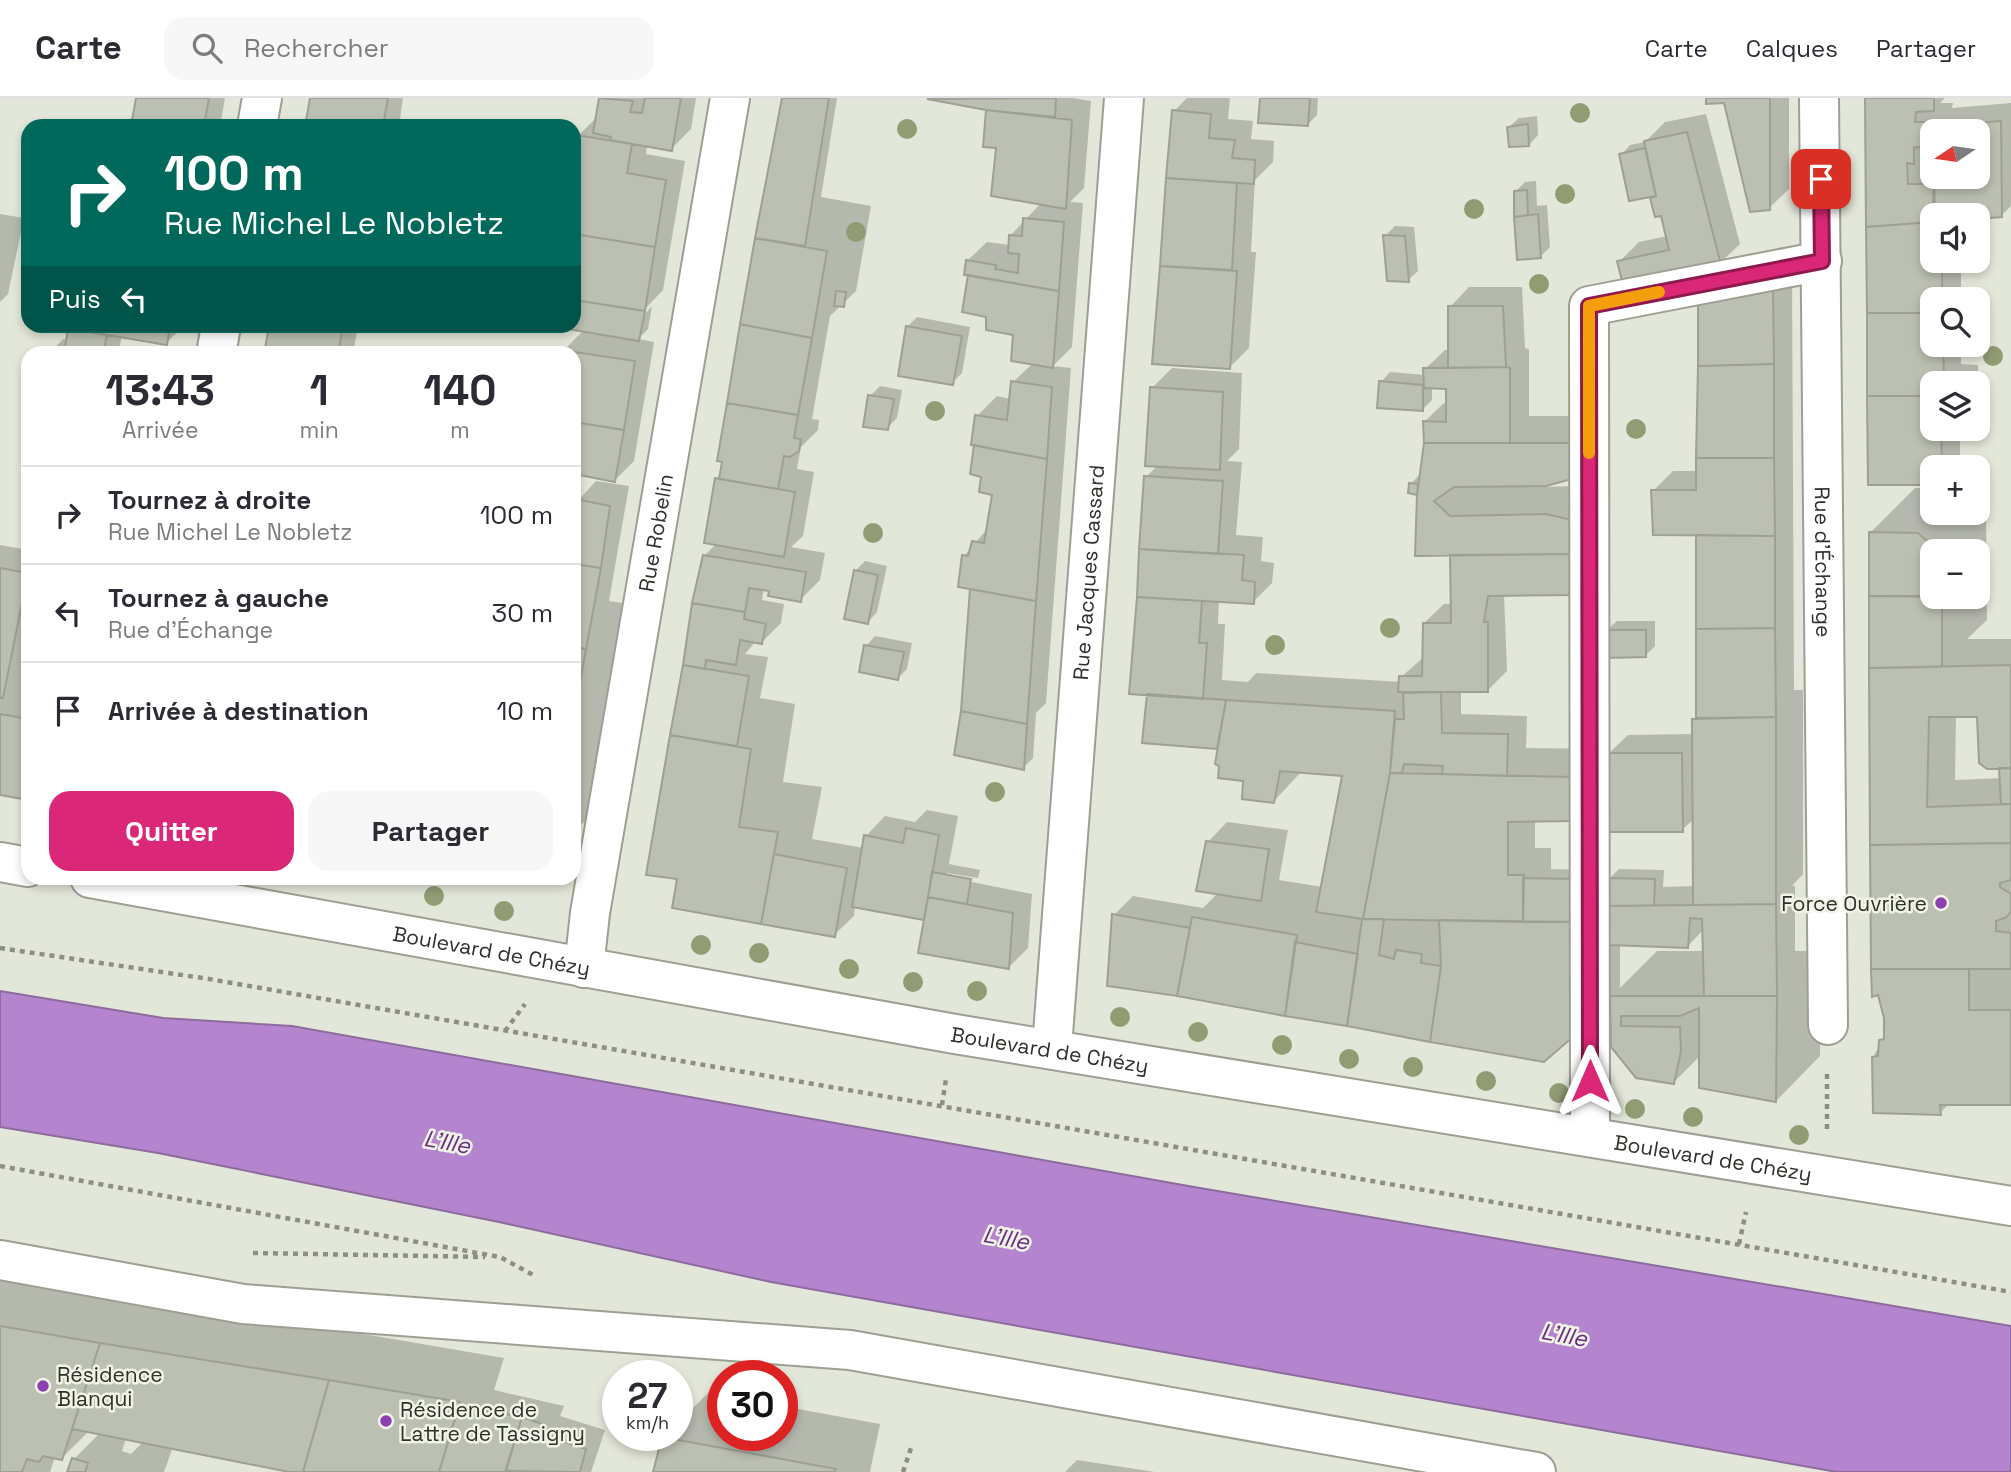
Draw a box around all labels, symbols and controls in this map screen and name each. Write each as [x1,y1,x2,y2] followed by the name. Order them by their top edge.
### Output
[164,17,654,80] search box
[35,27,122,69] text: Carte
[188,29,226,67] icon: search
[244,31,389,65] text: Rechercher
[1645,33,1708,64] text: Carte
[1746,33,1838,64] text: Calques
[1876,33,1976,64] text: Partager
[1920,119,1990,189] north arrow
[1920,119,1990,609] map controls
[164,142,304,204] text: 100 m
[49,147,140,238] icon: right
[1791,149,1851,209] pin
[1802,160,1840,198] icon: arrive
[164,203,504,243] text: Rue Michel Le Nobletz
[1920,203,1990,273] button: sound
[115,280,153,318] icon: left
[49,282,101,316] text: Puis
[1920,287,1990,357] button: search
[106,364,215,417] text: 13:43
[310,364,329,417] text: 1
[424,364,496,417] text: 140
[1920,371,1990,441] button: layers
[122,415,199,445] text: Arrivée
[299,415,339,445] text: min
[450,415,470,445] text: m
[1920,455,1990,525] button: +
[1066,464,1110,681] street label: Rue Jacques Cassard
[632,472,679,594] street label: Rue Robelin
[108,483,311,517] text: Tournez à droite
[1809,486,1838,638] street label: Rue d'Échange
[49,496,87,534] icon: right
[480,498,553,532] text: 100 m
[108,517,352,547] text: Rue Michel Le Nobletz
[1920,539,1990,609] button: −
[108,581,329,615] text: Tournez à gauche
[49,594,87,632] icon: left
[492,596,553,630] text: 30 m
[108,615,273,645] text: Rue d'Échange
[49,692,87,730] icon: arrive
[108,694,369,728] text: Arrivée à destination
[496,694,553,728] text: 10 m
[49,791,294,871] button: Quitter
[308,791,553,871] button: Partager
[1781,890,1927,917] place label: Force Ouvrière
[1933,895,1949,911] marker: Force Ouvrière
[391,919,592,981] street label: Boulevard de Chézy
[949,1020,1151,1079] street label: Boulevard de Chézy
[1553,1044,1627,1118] position arrow
[422,1123,474,1161] water label: L'Ille
[1612,1128,1814,1187] street label: Boulevard de Chézy
[981,1219,1033,1257] water label: L'Ille
[1539,1316,1591,1354] water label: L'Ille
[707,1360,798,1451] speed limit sign: 30
[57,1361,163,1412] place label: Résidence Blanqui
[628,1374,667,1418] text: 27
[35,1378,51,1394] marker: Résidence Blanqui
[400,1396,585,1447] place label: Résidence de Lattre de Tassigny
[626,1411,669,1434] text: km/h
[378,1413,394,1429] marker: Résidence de Lattre de Tassigny

